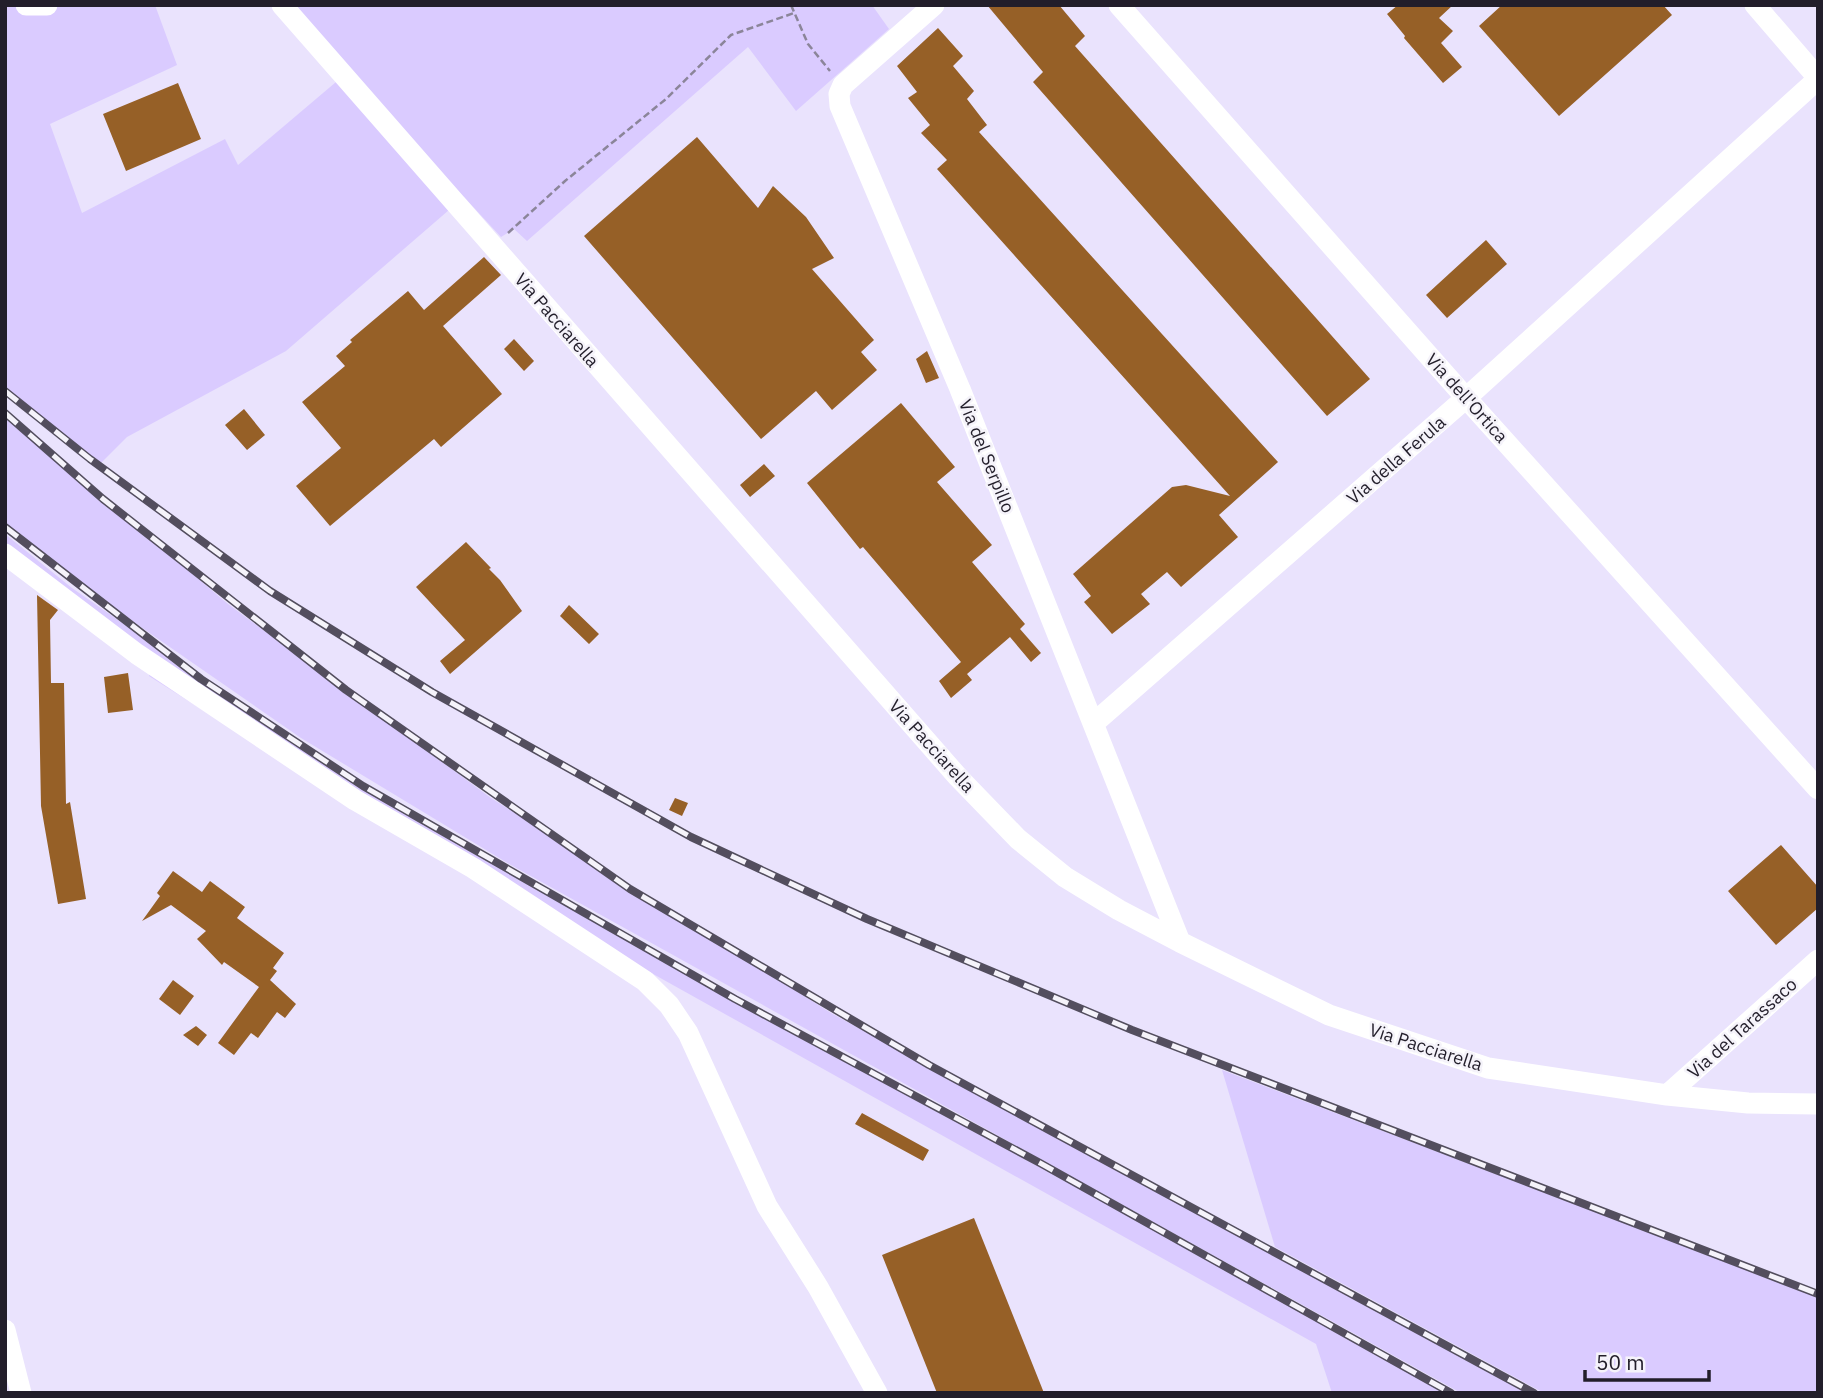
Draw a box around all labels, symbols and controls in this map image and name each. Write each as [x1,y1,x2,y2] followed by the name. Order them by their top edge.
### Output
[510,268,604,372] street label: Via Pacciarella
[1421,349,1513,448] street label: Via dell'Ortica
[954,396,1020,516] street label: Via del Serpillo
[1342,410,1451,509] street label: Via della Ferula
[884,695,980,798] street label: Via Pacciarella
[1682,973,1802,1083] street label: Via del Tarassaco
[1367,1018,1486,1076] street label: Via Pacciarella
[1585,1338,1709,1382] scale bar
[1596,1348,1645,1376] text: 50 m

